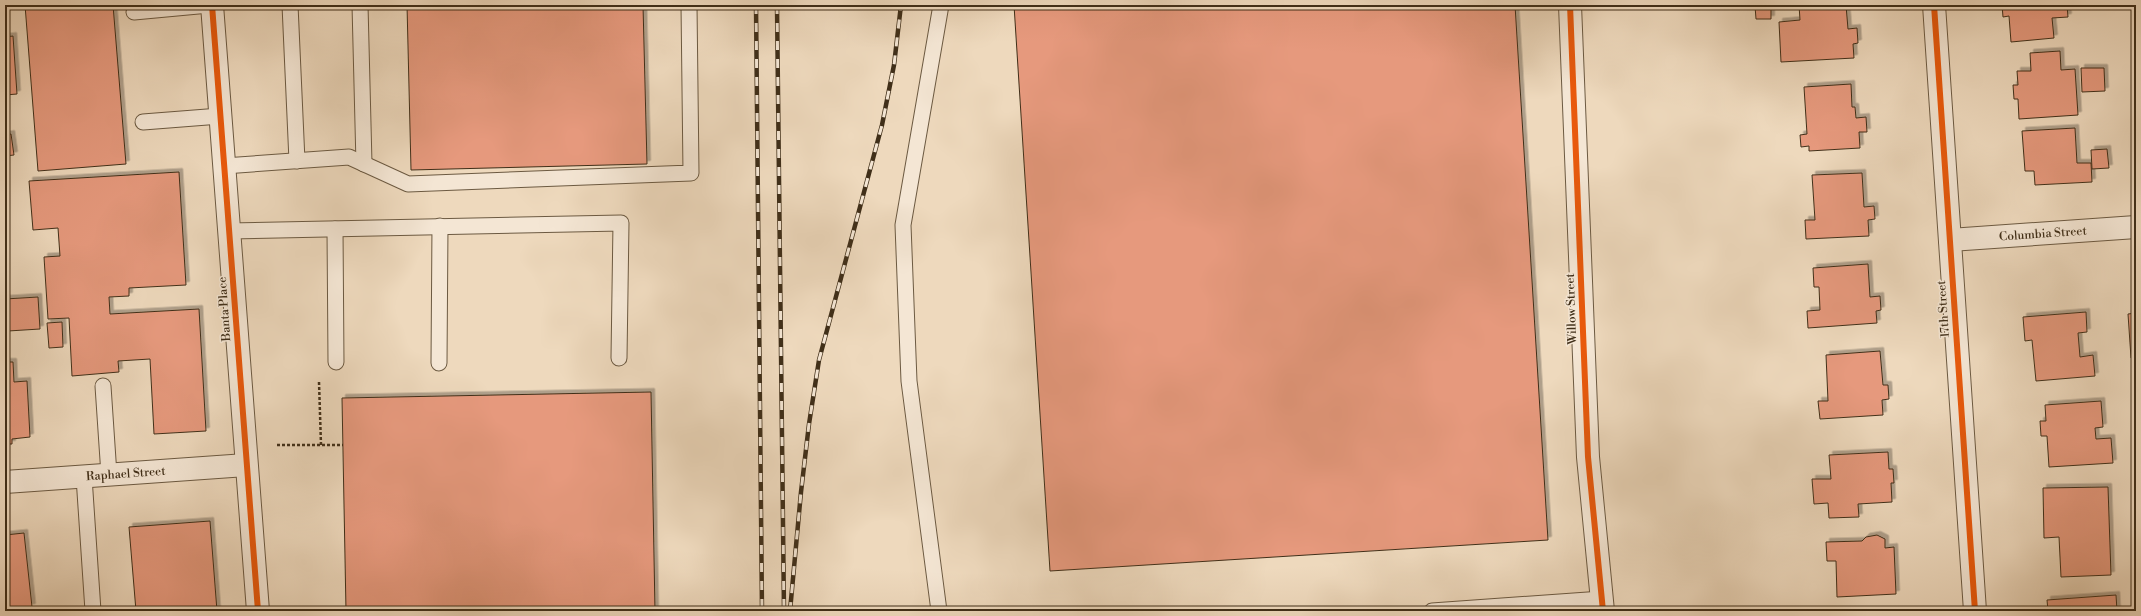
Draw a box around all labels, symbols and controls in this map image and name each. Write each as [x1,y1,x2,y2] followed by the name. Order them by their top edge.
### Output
[1998,223,2088,245] street label: Columbia Street
[1563,272,1580,346] street label: Willow Street
[215,276,234,343] street label: Banta Place
[1934,279,1953,338] street label: 17th Street
[86,464,167,484] street label: Raphael Street

